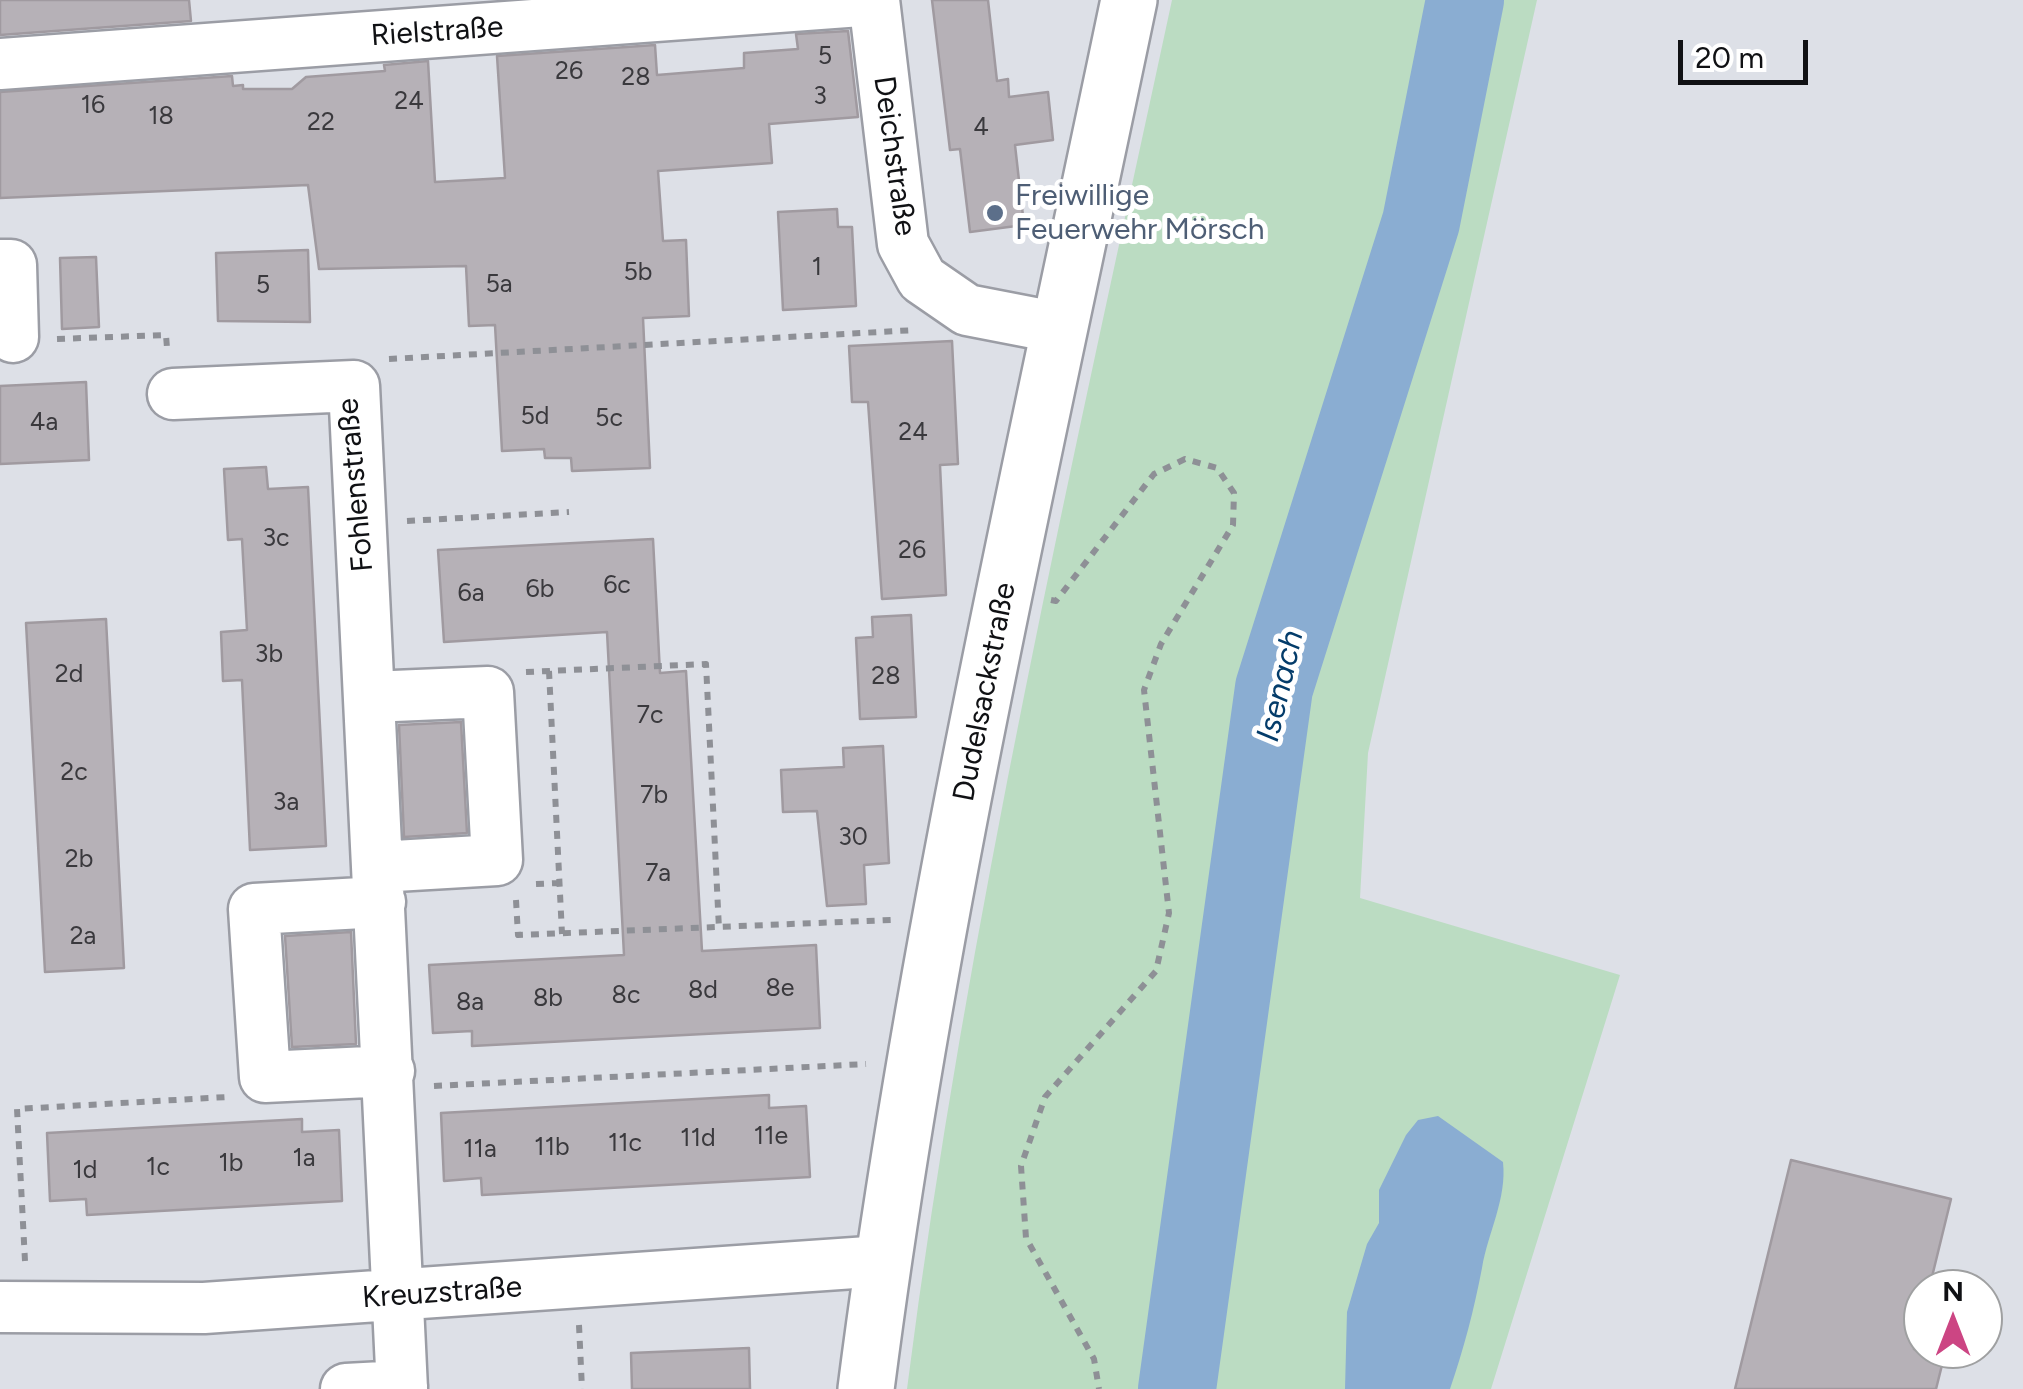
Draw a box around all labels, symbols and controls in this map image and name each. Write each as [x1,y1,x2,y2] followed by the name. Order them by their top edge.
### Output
[370,9,504,55] street label: Rielstraße
[1683,20,1813,82] scale bar
[1695,39,1764,76] text: 20 m
[818,42,832,72] house number: 5
[555,57,583,87] house number: 26
[621,63,651,93] house number: 28
[865,74,923,238] street label: Deichstraße
[813,82,827,112] house number: 3
[394,87,424,117] house number: 24
[81,91,105,121] house number: 16
[148,102,174,132] house number: 18
[307,108,335,138] house number: 22
[973,113,989,143] house number: 4
[1015,178,1264,248] place label: Freiwillige Feuerwehr Mörsch
[984,202,1006,224] marker: Freiwillige Feuerwehr Mörsch
[812,253,822,283] house number: 1
[623,258,653,288] house number: 5b
[485,270,513,300] house number: 5a
[256,271,270,301] house number: 5
[330,397,382,573] street label: Fohlenstraße
[520,402,550,432] house number: 5d
[595,404,623,434] house number: 5c
[30,408,58,438] house number: 4a
[898,418,928,448] house number: 24
[262,524,290,554] house number: 3c
[898,536,926,566] house number: 26
[603,571,631,601] house number: 6c
[526,575,554,605] house number: 6b
[458,579,484,609] house number: 6a
[946,580,1024,804] street label: Dudelsackstraße
[1250,627,1312,745] water label: Isenach
[255,640,283,670] house number: 3b
[55,660,83,690] house number: 2d
[871,662,901,692] house number: 28
[637,701,663,731] house number: 7c
[60,758,88,788] house number: 2c
[640,781,668,811] house number: 7b
[273,788,299,818] house number: 3a
[838,823,868,853] house number: 30
[65,845,93,875] house number: 2b
[645,859,671,889] house number: 7a
[70,922,96,952] house number: 2a
[766,974,794,1004] house number: 8e
[688,976,718,1006] house number: 8d
[612,981,640,1011] house number: 8c
[533,984,563,1014] house number: 8b
[456,988,484,1018] house number: 8a
[754,1122,788,1152] house number: 11e
[680,1124,716,1154] house number: 11d
[608,1129,642,1159] house number: 11c
[534,1133,570,1163] house number: 11b
[463,1135,497,1165] house number: 11a
[292,1144,316,1174] house number: 1a
[219,1149,243,1179] house number: 1b
[146,1153,170,1183] house number: 1c
[73,1156,97,1186] house number: 1d
[361,1269,523,1317] street label: Kreuzstraße
[1903,1269,2003,1369] north arrow
[1942,1274,1964,1308] text: N

